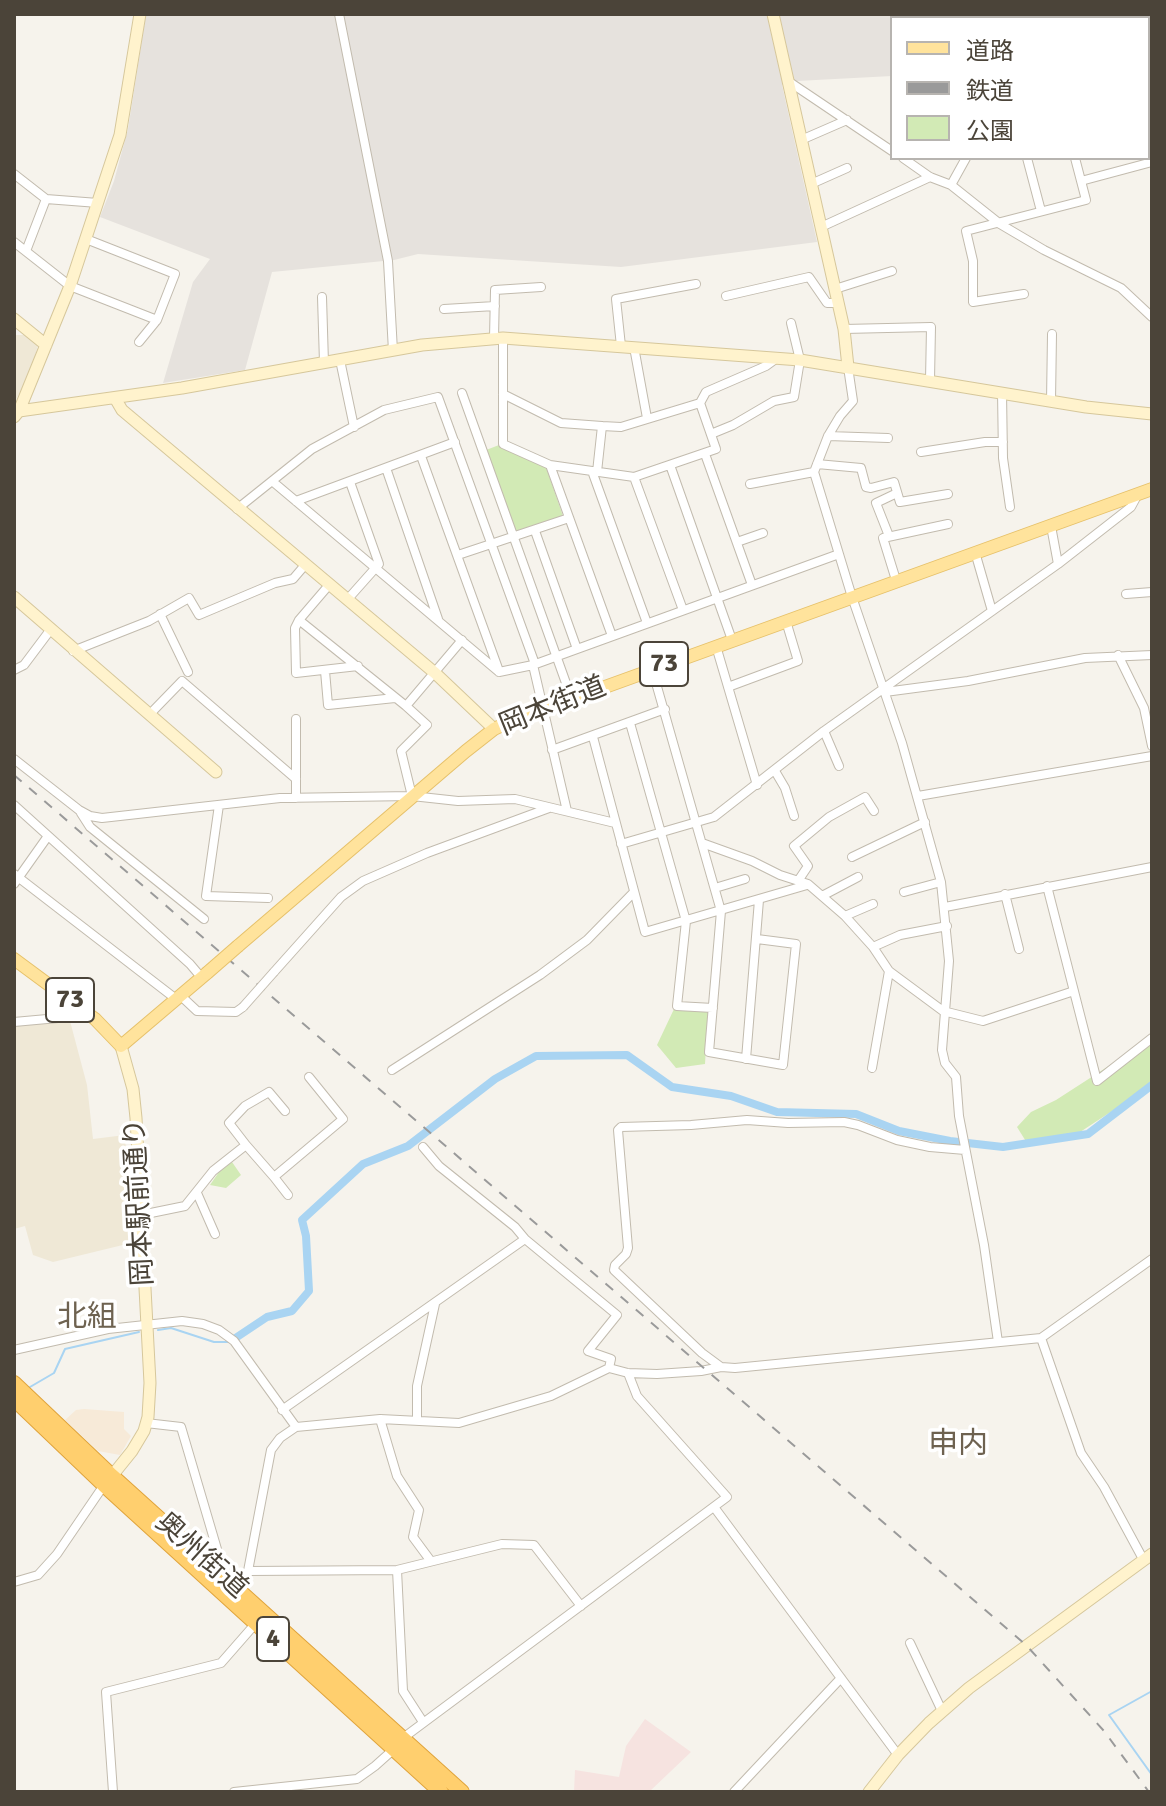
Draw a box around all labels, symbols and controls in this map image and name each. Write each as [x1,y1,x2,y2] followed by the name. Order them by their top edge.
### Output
[890,16,1150,160] legend
[966,36,1014,66] text: 道路
[966,76,1014,106] text: 鉄道
[966,116,1014,146] text: 公園
[640,642,688,686] road number: 73
[495,670,611,744] street label: 岡本街道
[46,978,94,1022] road number: 73
[119,1117,161,1287] street label: 岡本駅前通り
[57,1300,117,1336] district label: 北組
[928,1427,988,1463] district label: 申内
[148,1506,254,1606] street label: 奥州街道
[257,1617,289,1661] road number: 4

